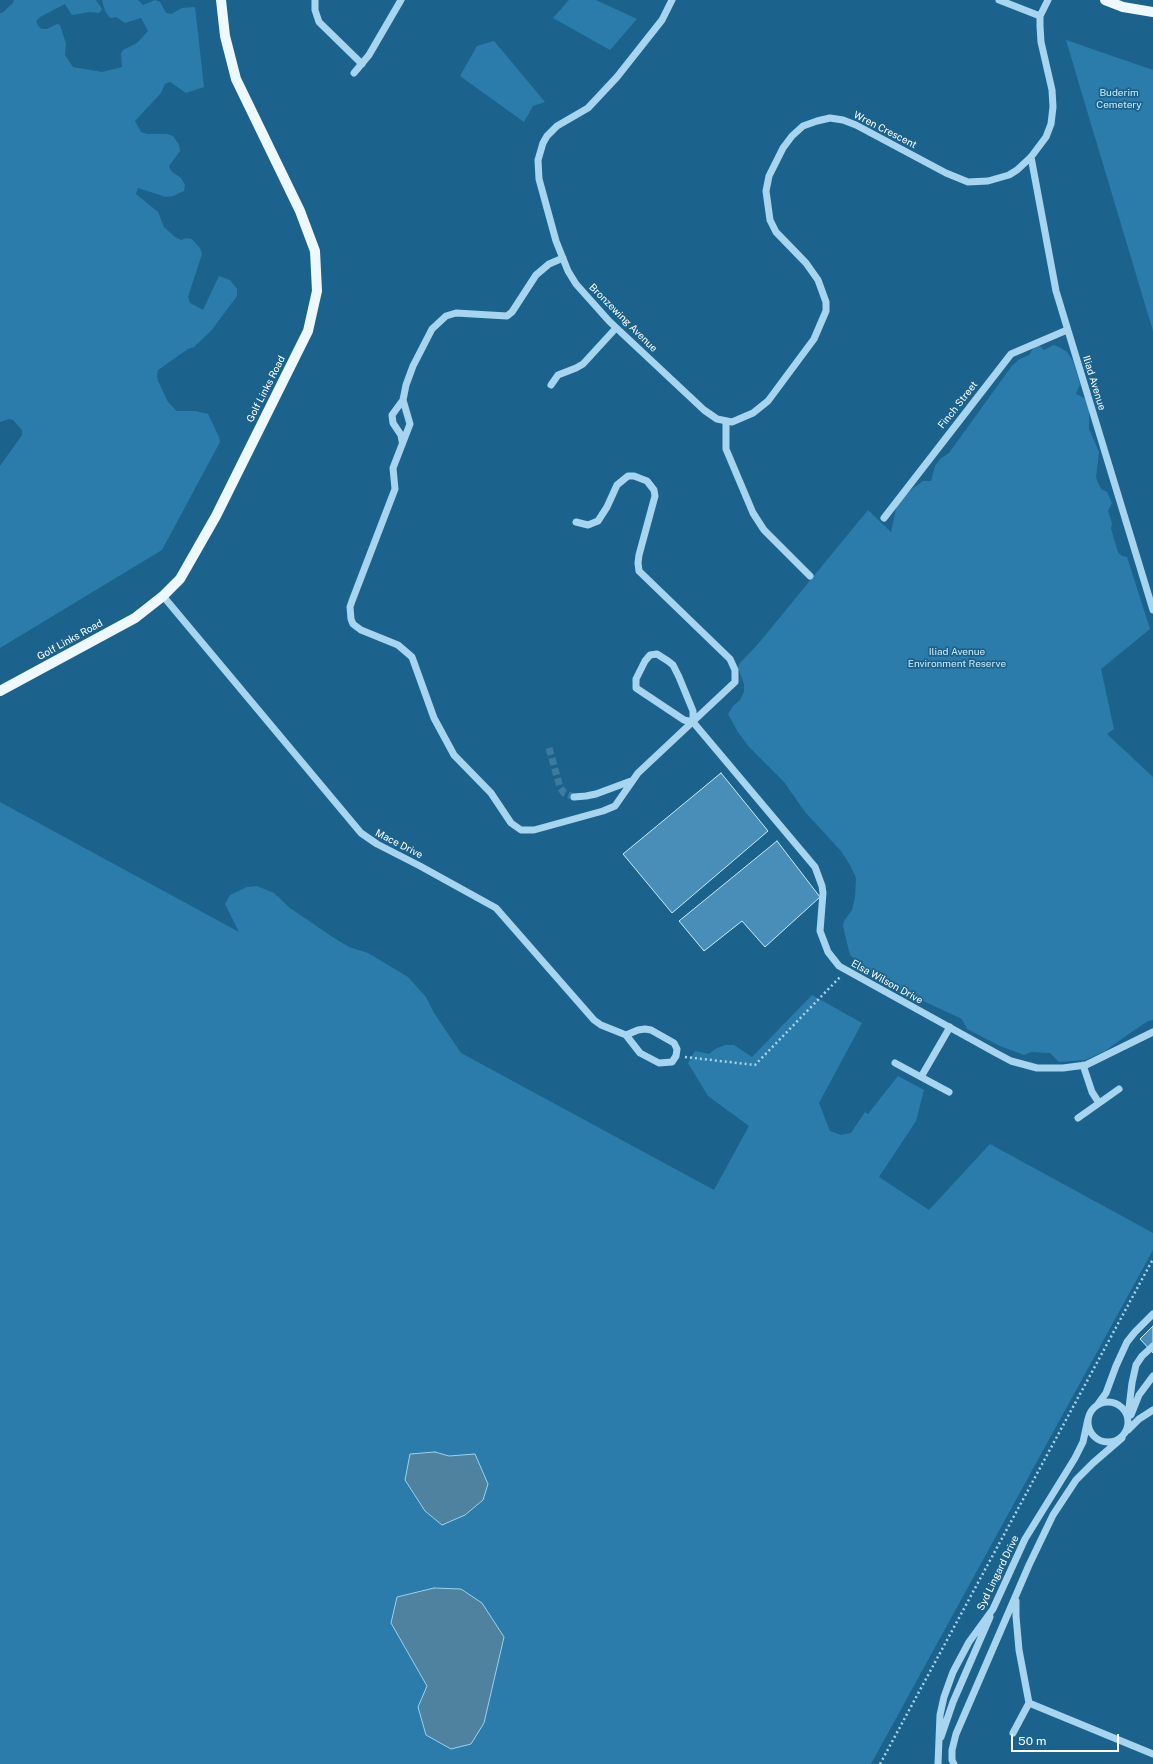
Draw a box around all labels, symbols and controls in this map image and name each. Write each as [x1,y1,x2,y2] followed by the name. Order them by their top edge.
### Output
[1096,87,1142,110] park label: Buderim Cemetery
[852,109,918,151] street label: Wren Crescent
[586,281,660,355] street label: Bronzewing Avenue
[244,354,288,424] street label: Golf Links Road
[1080,354,1108,412] street label: Iliad Avenue
[936,379,980,431] street label: Finch Street
[35,617,105,663] street label: Golf Links Road
[908,646,1006,670] park label: Iliad Avenue Environment Reserve
[373,827,425,861] street label: Mace Drive
[849,957,925,1007] street label: Elsa Wilson Drive
[975,1533,1021,1613] street label: Syd Lingard Drive
[1013,1726,1121,1752] scale bar
[1018,1734,1046,1748] text: 50 m

